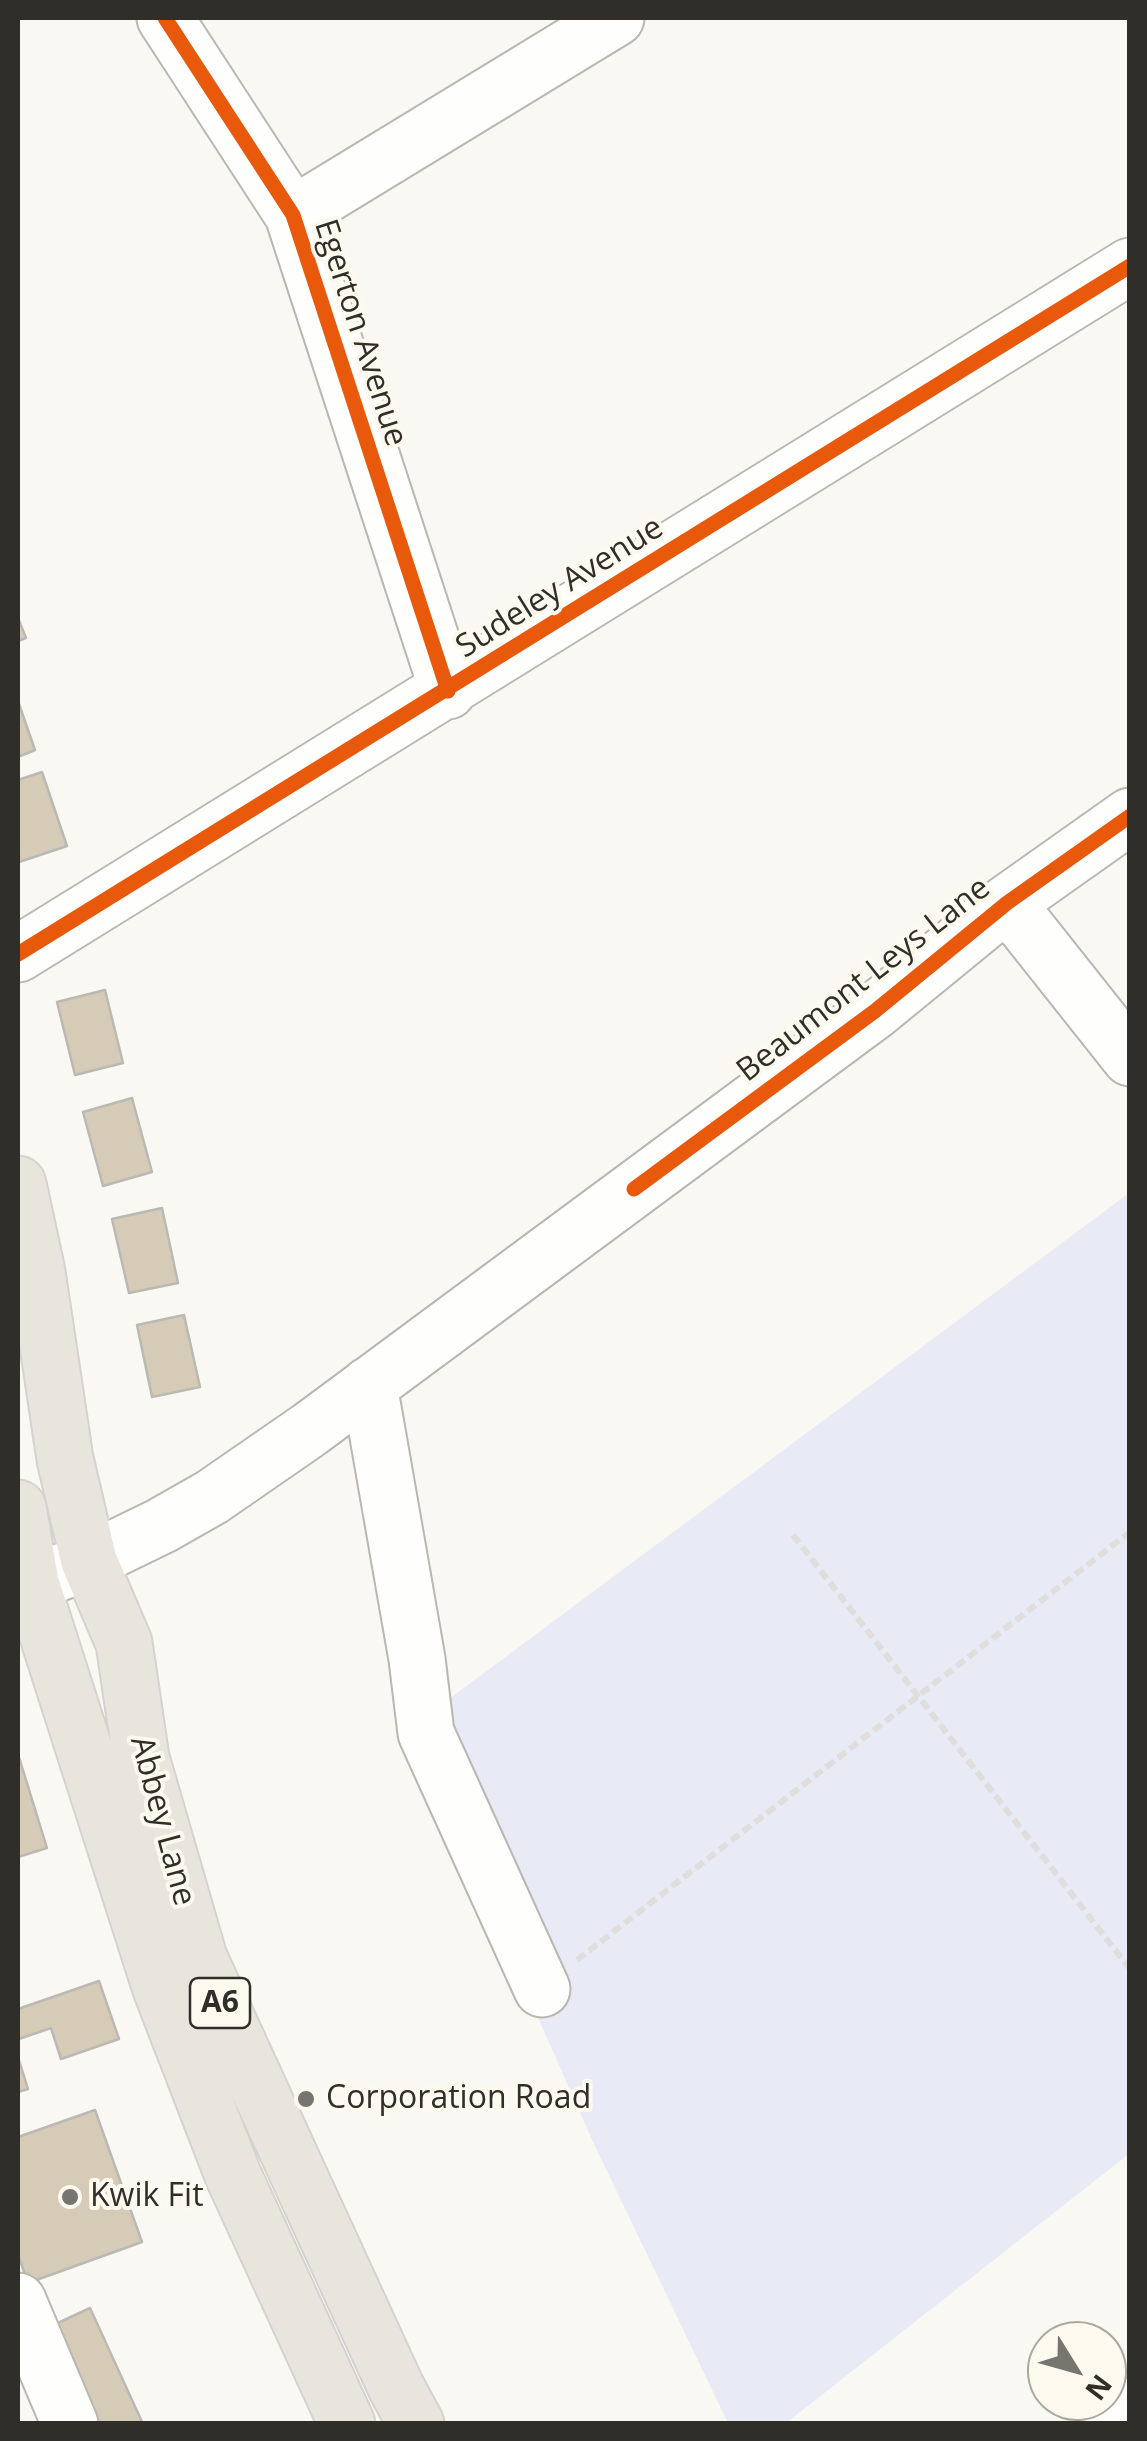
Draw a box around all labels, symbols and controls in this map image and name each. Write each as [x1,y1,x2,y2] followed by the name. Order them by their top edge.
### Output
[305,215,415,451] street label: Egerton Avenue
[450,509,670,667] street label: Sudeley Avenue
[730,869,998,1091] street label: Beaumont Leys Lane
[121,1732,203,1910] street label: Abbey Lane
[190,1978,250,2028] road number: A6
[326,2080,591,2118] place label: Corporation Road
[295,2088,317,2110] marker: Corporation Road
[90,2178,204,2216] place label: Kwik Fit
[59,2186,81,2208] marker: Kwik Fit
[1027,2321,1127,2421] north arrow
[1077,2367,1121,2408] text: N

